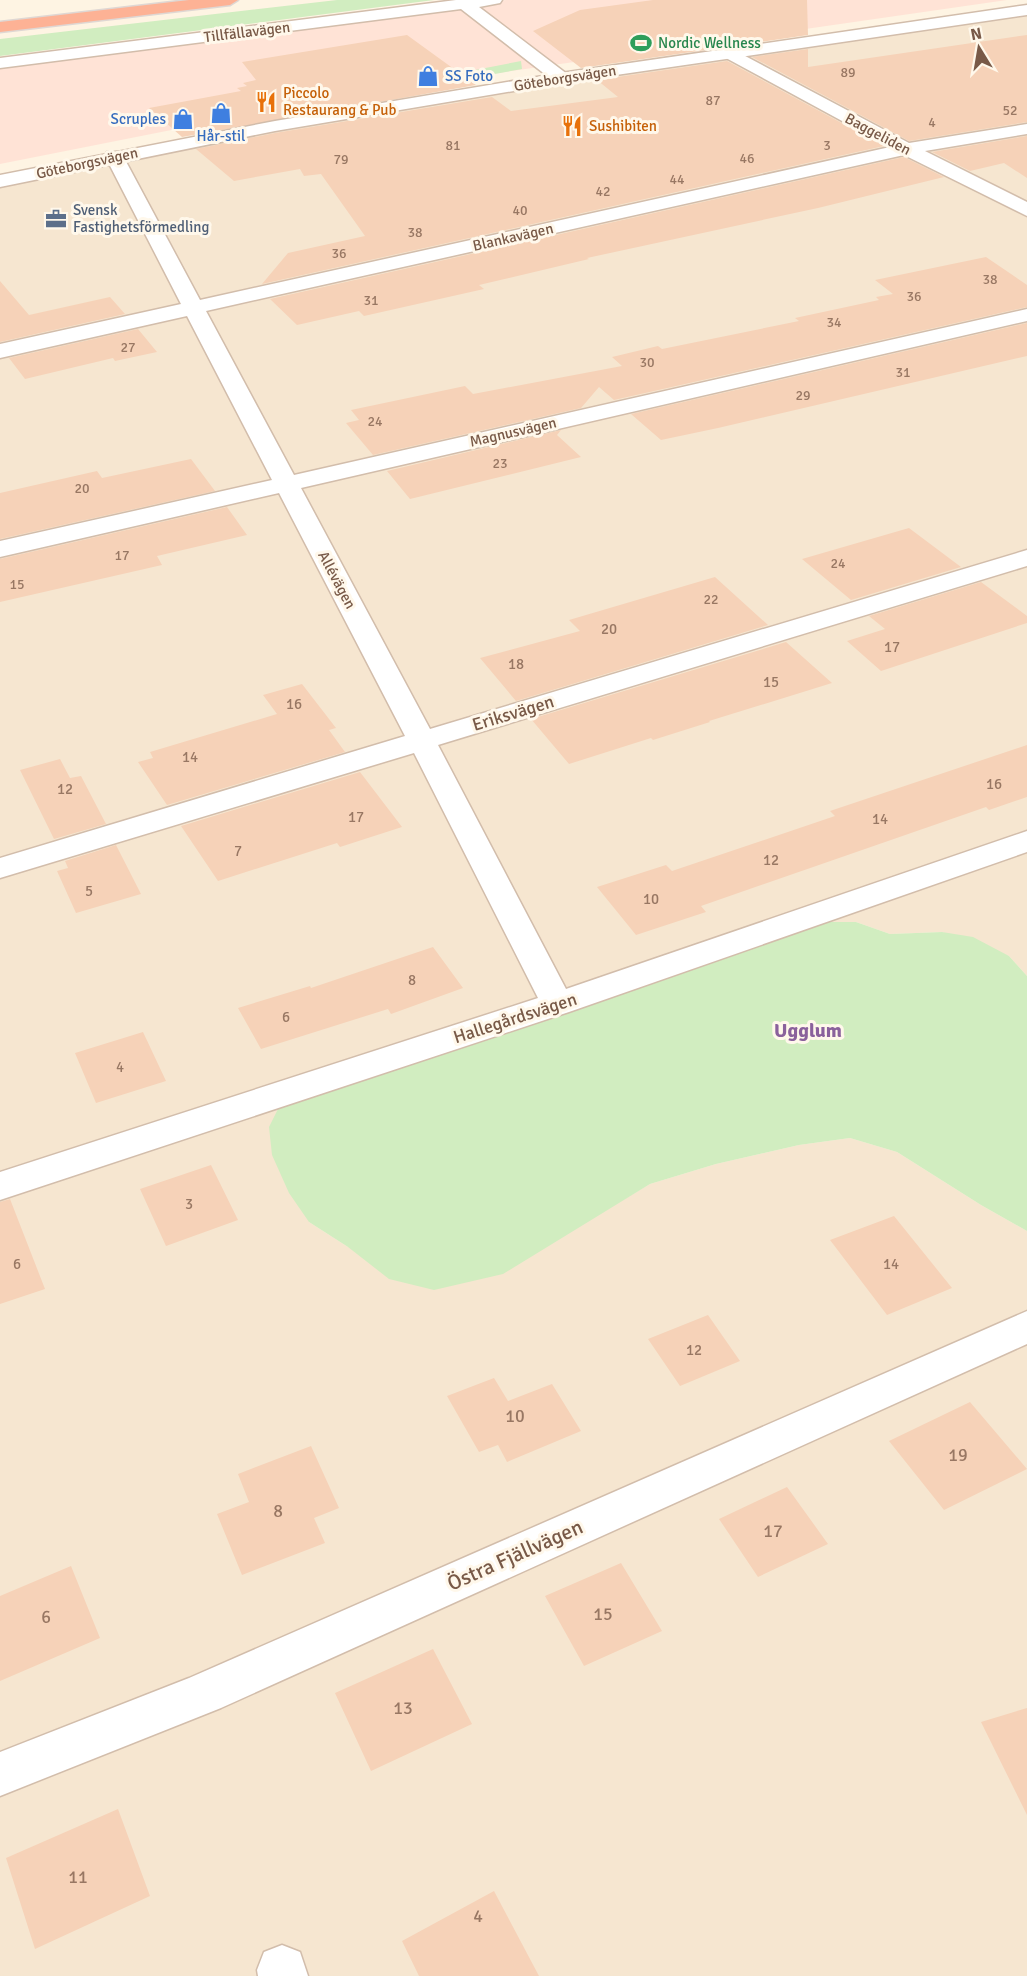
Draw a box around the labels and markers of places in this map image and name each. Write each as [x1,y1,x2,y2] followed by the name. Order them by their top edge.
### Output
[629,31,653,55] sports icon: Nordic Wellness
[658,34,761,52] place label: Nordic Wellness
[416,64,440,88] shop icon: SS Foto
[445,67,493,85] place label: SS Foto
[283,84,397,119] place label: Piccolo Restaurang & Pub
[254,90,278,114] restaurant icon: Piccolo Restaurang & Pub
[209,101,233,125] shop icon: Hår-stil
[171,107,195,131] shop icon: Scruples
[111,110,166,128] place label: Scruples
[560,114,584,138] restaurant icon: Sushibiten
[589,117,657,135] place label: Sushibiten
[197,127,245,145] place label: Hår-stil
[73,201,210,236] place label: Svensk Fastighetsförmedling
[44,207,68,231] office icon: Svensk Fastighetsförmedling

